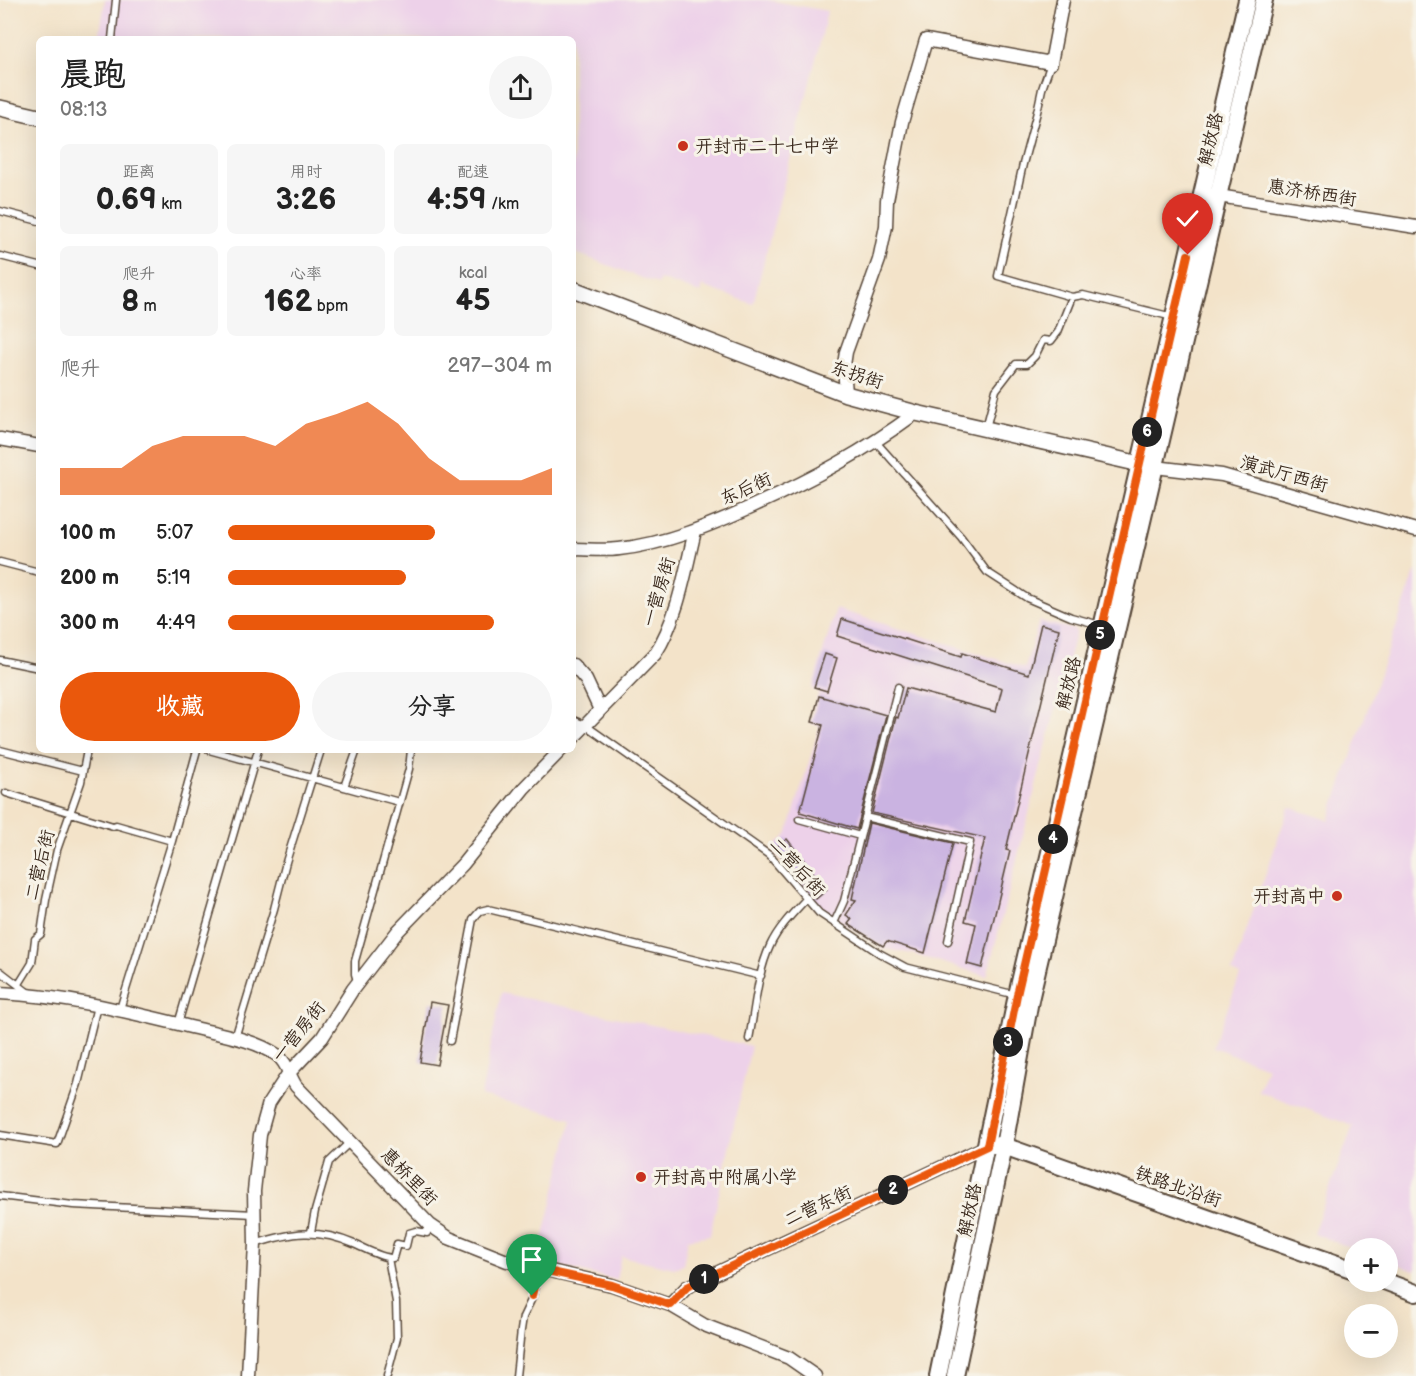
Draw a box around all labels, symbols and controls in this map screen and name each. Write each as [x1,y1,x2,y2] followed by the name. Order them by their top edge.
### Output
[60,55,126,95] text: 晨跑
[489,56,552,119] button: share
[60,98,108,122] text: 08:13
[1195,110,1227,168] street label: 解放路
[695,136,839,157] place label: 开封市二十七中学
[676,139,690,153] marker: 开封市二十七中学
[123,163,155,182] text: 距离
[290,163,322,182] text: 用时
[457,163,489,182] text: 配速
[1266,176,1358,210] street label: 惠济桥西街
[96,182,157,218] text: 0.69
[276,182,336,218] text: 3:26
[427,182,487,218] text: 4:59
[1162,193,1213,255] pin
[157,195,182,214] text: km
[487,195,519,214] text: /km
[1171,202,1204,235] icon: check
[459,264,487,283] text: kcal
[123,265,155,284] text: 爬升
[290,265,322,284] text: 心率
[456,283,490,319] text: 45
[121,284,139,320] text: 8
[264,284,312,320] text: 162
[139,297,157,316] text: m
[312,297,348,316] text: bpm
[447,354,552,378] text: 297–304 m
[60,357,100,381] text: 爬升
[828,357,886,393] street label: 东拐街
[1132,417,1162,447] pin: 6
[1142,422,1152,441] text: 6
[1238,452,1330,496] street label: 演武厅西街
[717,468,775,510] street label: 东后街
[60,521,116,545] text: 100 m
[156,521,193,545] text: 5:07
[638,555,680,629] street label: 一营房街
[60,566,119,590] text: 200 m
[156,566,191,590] text: 5:19
[60,611,119,635] text: 300 m
[156,611,196,635] text: 4:49
[1085,620,1115,650] pin: 5
[1095,625,1105,644] text: 5
[1053,654,1085,712] street label: 解放路
[60,672,300,741] button: 收藏
[312,672,552,741] button: 分享
[1038,824,1068,854] pin: 4
[21,828,59,902] street label: 二营后街
[1048,829,1058,848] text: 4
[765,834,829,900] street label: 二营后街
[1253,886,1325,907] place label: 开封高中
[1330,889,1344,903] marker: 开封高中
[268,997,330,1067] street label: 一营房街
[993,1027,1023,1057] pin: 3
[1003,1032,1013,1051] text: 3
[376,1144,442,1210] street label: 惠桥里街
[1132,1162,1224,1212] street label: 铁路北沿街
[653,1167,797,1188] place label: 开封高中附属小学
[634,1170,648,1184] marker: 开封高中附属小学
[878,1175,908,1205] pin: 2
[888,1180,898,1199] text: 2
[781,1181,855,1231] street label: 二营东街
[954,1181,986,1239] street label: 解放路
[506,1234,557,1296] pin
[1344,1238,1398,1358] map controls
[1344,1238,1398,1292] button: +
[515,1243,548,1276] icon: arrive
[689,1264,719,1294] pin: 1
[701,1269,707,1288] text: 1
[1344,1304,1398,1358] button: −

